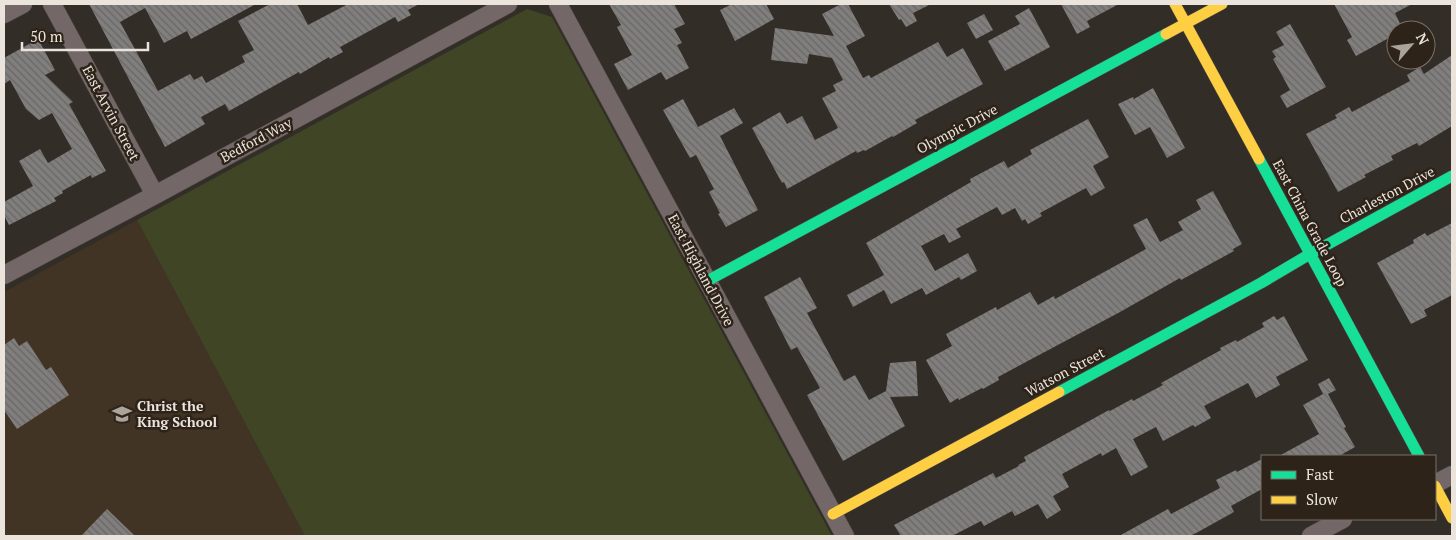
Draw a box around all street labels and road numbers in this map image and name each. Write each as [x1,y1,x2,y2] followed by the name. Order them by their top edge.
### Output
[78,62,145,164] street label: East Arvin Street
[913,99,1001,158] street label: Olympic Drive
[217,112,296,166] street label: Bedford Way
[1269,156,1352,290] street label: East China Grade Loop
[1336,162,1438,228] street label: Charleston Drive
[664,211,739,329] street label: East Highland Drive
[1022,342,1108,400] street label: Watson Street

